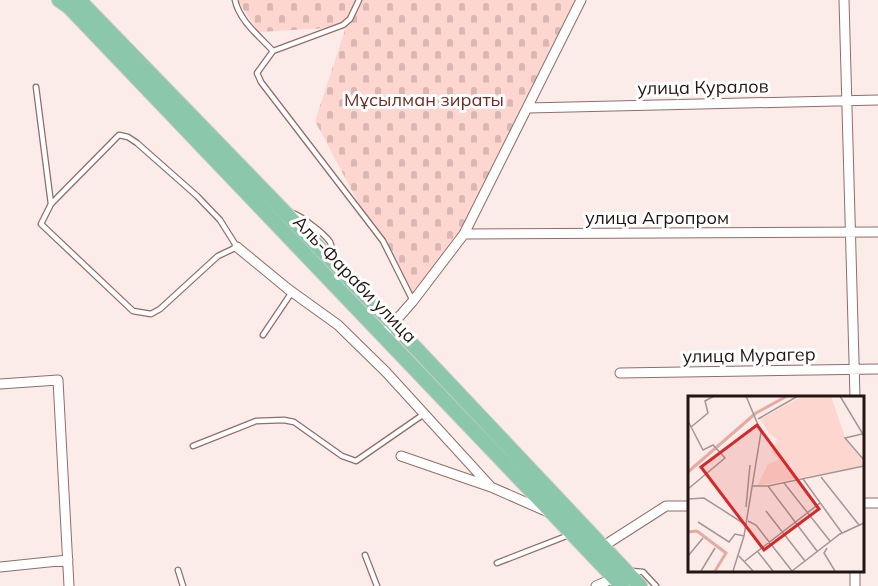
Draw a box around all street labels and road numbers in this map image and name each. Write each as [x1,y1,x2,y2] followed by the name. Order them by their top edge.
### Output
[637,74,769,100] street label: улица Куралов
[585,206,729,229] street label: улица Агропром
[288,210,422,348] street label: Аль-Фараби улица
[682,342,816,368] street label: улица Мурагер

